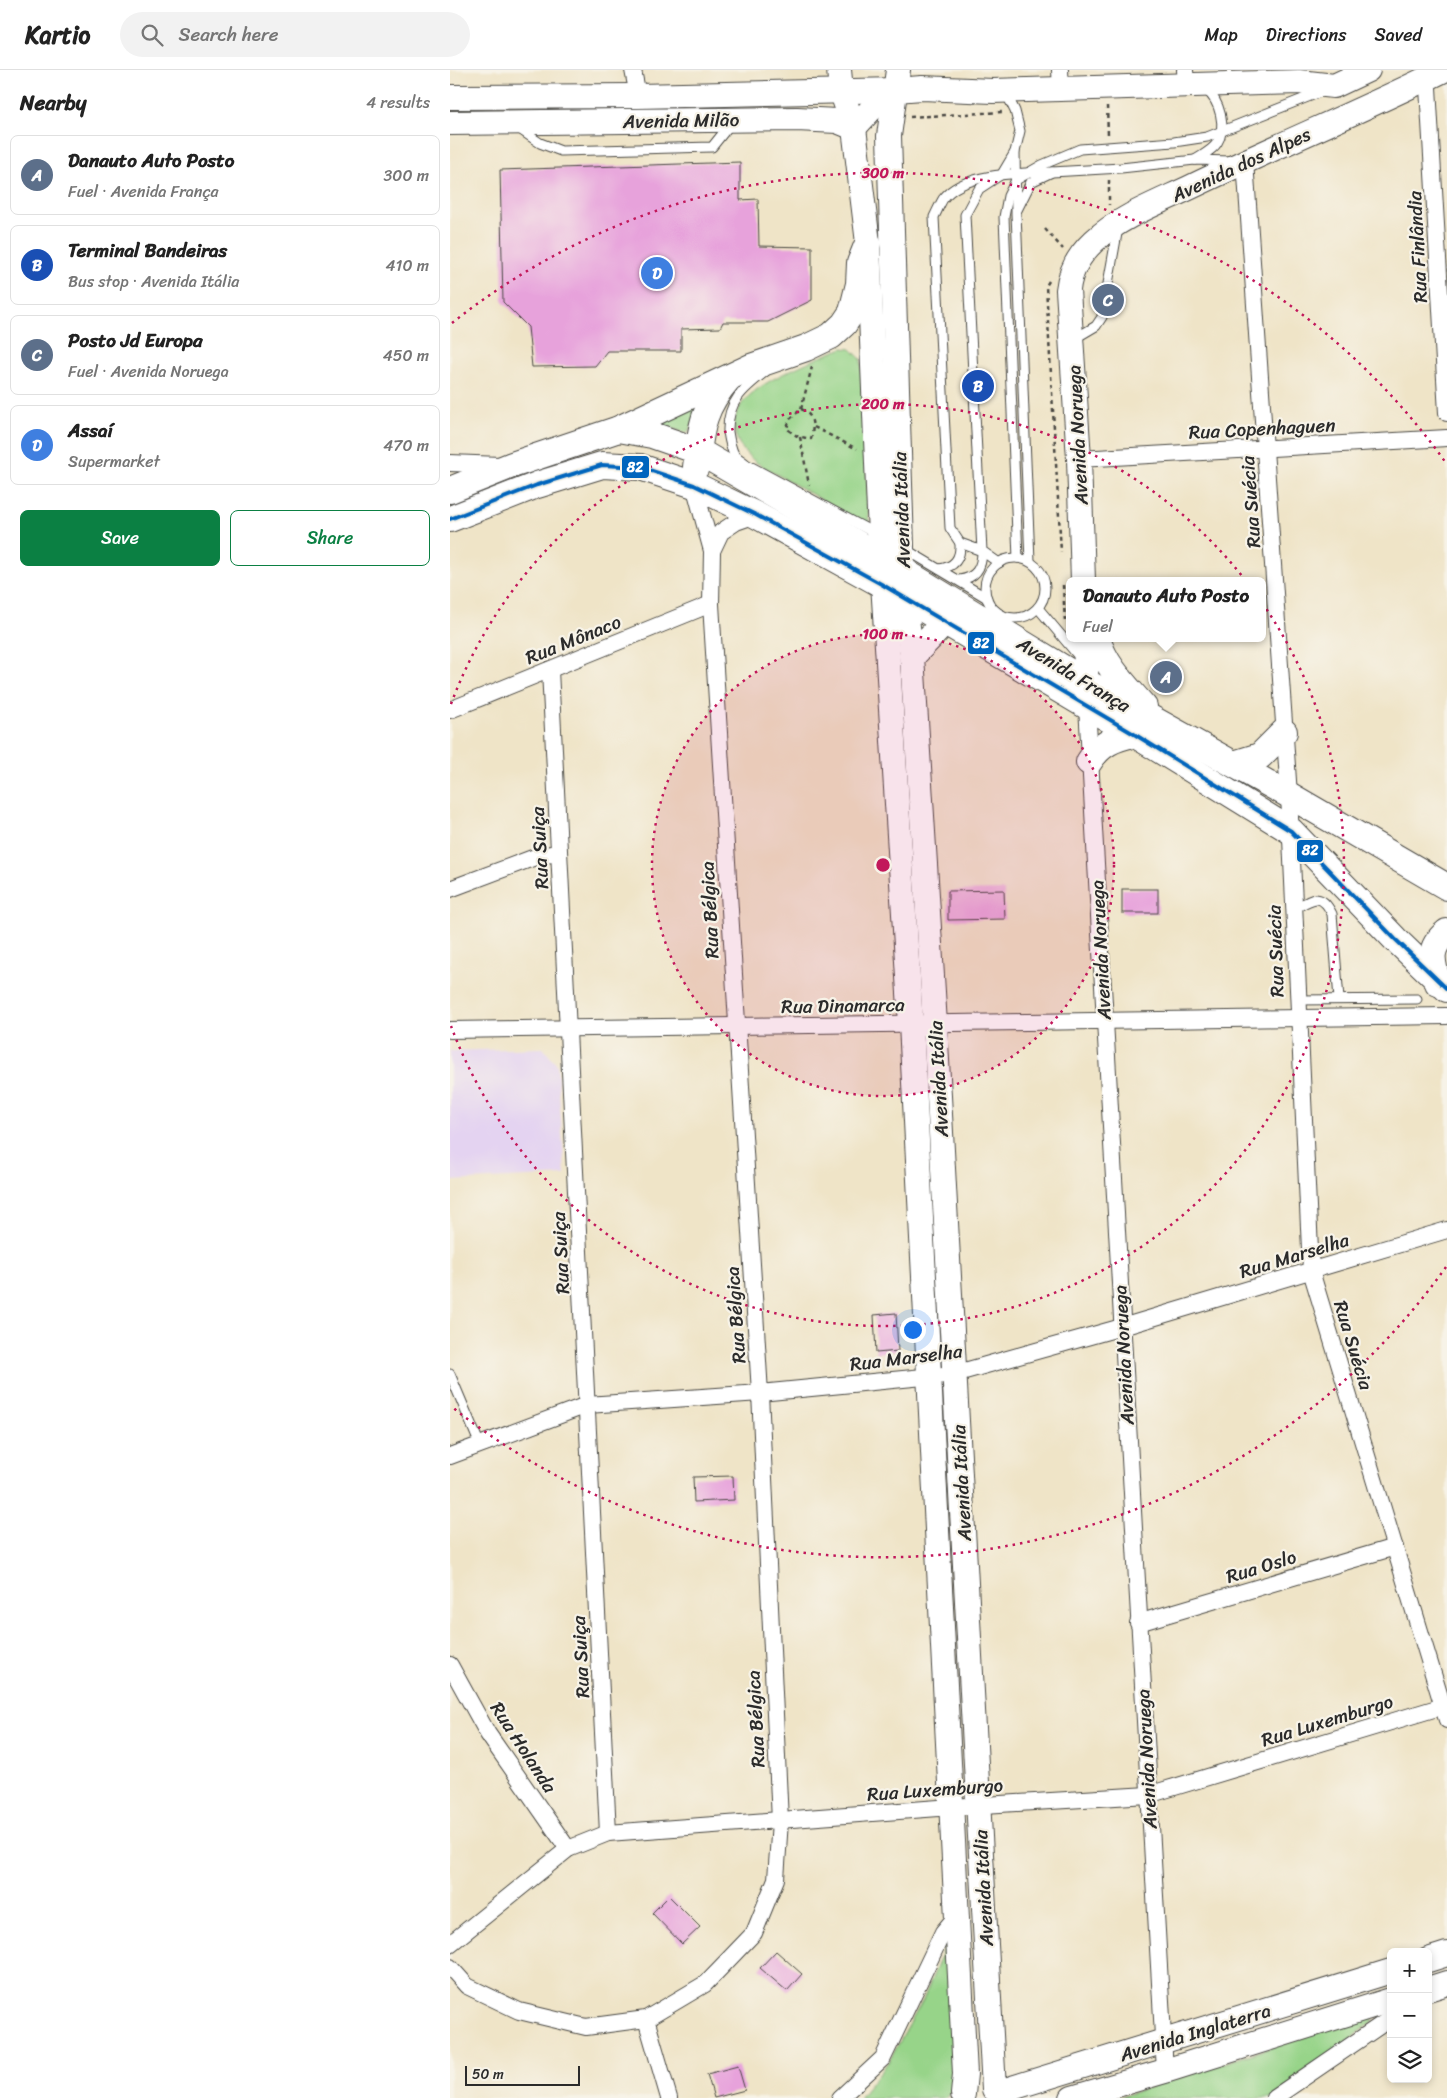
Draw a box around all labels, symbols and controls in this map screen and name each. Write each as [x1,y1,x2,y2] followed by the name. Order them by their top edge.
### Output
[120,12,470,57] search box
[25,14,90,56] text: Kartio
[178,18,279,51] text: Search here
[1205,19,1238,51] text: Map
[1266,19,1347,51] text: Directions
[1375,19,1422,51] text: Saved
[138,21,166,49] icon: search
[20,84,86,122] text: Nearby
[366,88,430,117] text: 4 results
[622,103,740,138] street label: Avenida Milão
[1165,118,1317,212] street label: Avenida dos Alpes
[68,144,234,177] text: Danauto Auto Posto
[861,160,905,186] text: 300 m
[32,161,42,190] text: A
[384,161,429,190] text: 300 m
[68,177,218,206] text: Fuel · Avenida França
[1398,190,1437,304] street label: Rua Finlândia
[68,234,227,267] text: Terminal Bandeiras
[32,251,42,280] text: B
[386,251,429,280] text: 410 m
[641,254,673,292] pin: D
[68,267,239,296] text: Bus stop · Avenida Itália
[1092,281,1124,319] pin: C
[68,324,202,357] text: Posto Jd Europa
[32,341,42,370] text: C
[383,341,429,370] text: 450 m
[68,357,229,386] text: Fuel · Avenida Noruega
[1057,364,1098,507] street label: Avenida Noruega
[962,367,994,405] pin: B
[860,391,905,417] text: 200 m
[1188,408,1336,449] street label: Rua Copenhaguen
[68,414,113,447] text: Assaí
[32,431,42,460] text: D
[383,431,429,460] text: 470 m
[68,447,160,476] text: Supermarket
[883,451,920,570] street label: Avenida Itália
[1231,454,1270,549] street label: Rua Suécia
[621,455,650,479] line badge: 82
[626,455,644,480] text: 82
[20,510,220,566] button: Save
[230,510,430,566] button: Share
[1066,577,1266,642] popup
[1083,579,1249,612] text: Danauto Auto Posto
[520,605,627,674] street label: Rua Mônaco
[1083,612,1113,641] text: Fuel
[863,621,904,647] text: 100 m
[1010,627,1137,722] street label: Avenida França
[967,631,995,655] line badge: 82
[972,631,990,656] text: 82
[1150,658,1182,696] pin: A
[521,805,558,890] street label: Rua Suiça
[1301,838,1319,863] text: 82
[1296,839,1324,863] line badge: 82
[874,856,892,874] centre of rings
[690,860,729,959] street label: Rua Bélgica
[1080,879,1121,1022] street label: Avenida Noruega
[1257,904,1294,998] street label: Rua Suécia
[781,988,906,1023] street label: Rua Dinamarca
[919,1019,958,1139] street label: Avenida Itália
[542,1210,579,1295] street label: Rua Suiça
[1235,1223,1354,1288] street label: Rua Marselha
[716,1265,755,1365] street label: Rua Bélgica
[1103,1284,1144,1427] street label: Avenida Noruega
[1324,1296,1383,1395] street label: Rua Suécia
[900,1317,926,1343] your location
[848,1334,965,1381] street label: Rua Marselha
[942,1423,981,1543] street label: Avenida Itália
[1222,1540,1300,1593] street label: Rua Oslo
[562,1614,599,1699] street label: Rua Suiça
[736,1669,775,1768] street label: Rua Bélgica
[1257,1685,1397,1756] street label: Rua Luxemburgo
[1126,1688,1167,1831] street label: Avenida Noruega
[481,1695,566,1800] street label: Rua Holanda
[866,1768,1004,1811] street label: Rua Luxemburgo
[964,1828,1003,1948] street label: Avenida Itália
[1387,1948,1432,2083] map controls
[1387,1948,1432,1993] button: +
[1387,1993,1432,2038] button: −
[1115,1994,1275,2071] street label: Avenida Inglaterra
[1387,2038,1432,2083] button: layers
[472,2062,504,2087] text: 50 m
[465,2063,580,2086] scale bar

